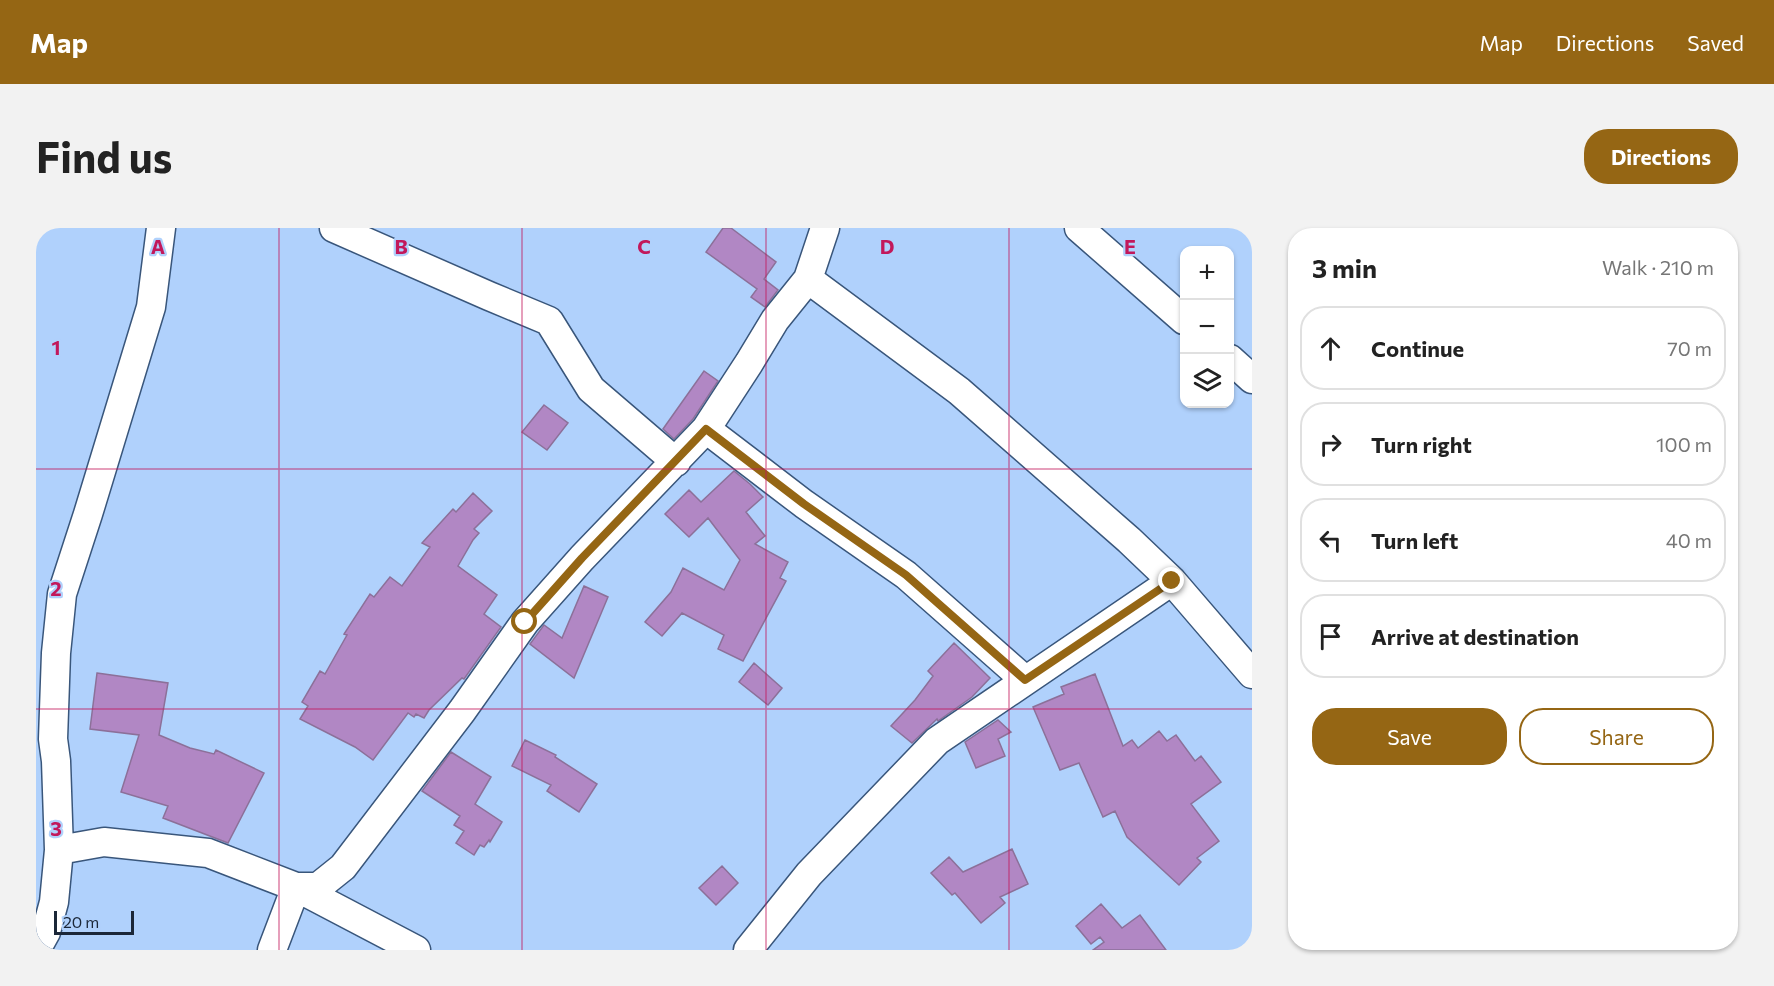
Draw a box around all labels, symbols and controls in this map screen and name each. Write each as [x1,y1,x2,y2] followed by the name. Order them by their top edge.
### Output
[30,25,88,59] text: Map
[1480,30,1523,55] text: Map
[1556,30,1654,55] text: Directions
[1687,30,1744,55] text: Saved
[1584,129,1738,184] button: Directions
[36,130,172,182] text: Find us
[151,234,165,258] text: A
[394,234,408,258] text: B
[637,234,651,258] text: C
[880,234,894,258] text: D
[1124,234,1136,258] text: E
[1180,246,1234,408] map controls
[1180,246,1234,300] button: +
[1312,252,1377,283] text: 3 min
[1602,255,1714,279] text: Walk · 210 m
[1180,300,1234,354] button: −
[1314,332,1347,365] icon: ahead
[51,335,61,359] text: 1
[1371,335,1464,362] text: Continue
[1667,336,1712,360] text: 70 m
[1180,354,1234,408] button: layers
[1314,428,1347,461] icon: right
[1371,431,1472,458] text: Turn right
[1656,432,1712,456] text: 100 m
[1314,524,1347,557] icon: left
[1371,527,1458,554] text: Turn left
[1666,528,1712,552] text: 40 m
[1158,567,1184,593] route end
[50,576,62,600] text: 2
[511,608,537,634] route start
[1314,620,1347,653] icon: arrive
[1371,623,1579,650] text: Arrive at destination
[1312,708,1507,765] button: Save
[1519,708,1714,765] button: Share
[50,816,62,840] text: 3
[54,908,134,936] scale bar
[63,912,99,931] text: 20 m

